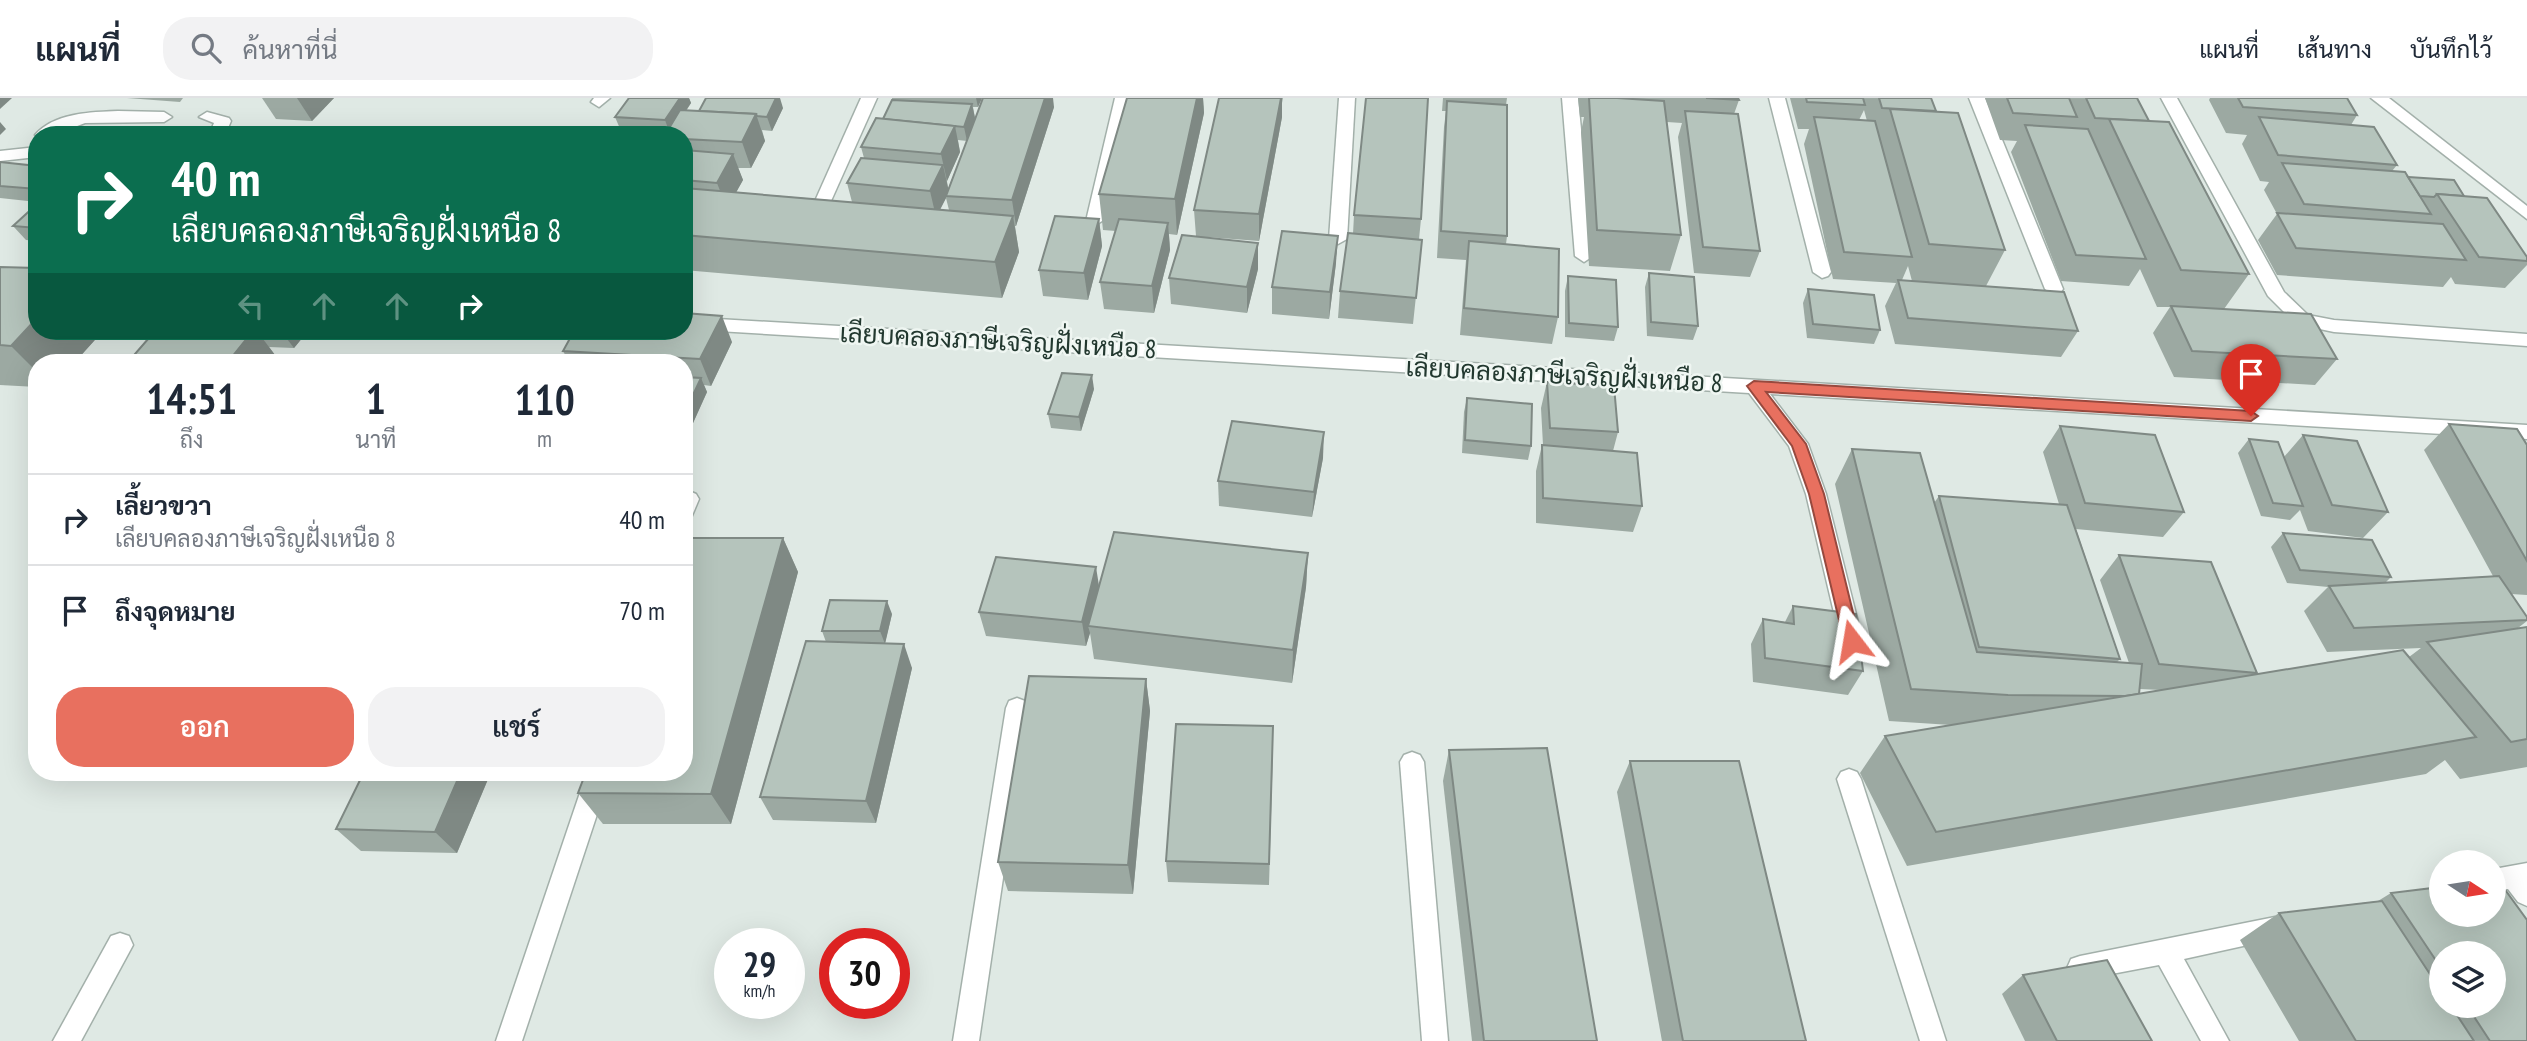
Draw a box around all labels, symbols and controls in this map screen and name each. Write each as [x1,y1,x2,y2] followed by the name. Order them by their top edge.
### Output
[163,17,653,80] search box
[35,27,121,70] text: แผนที่
[187,29,225,67] icon: search
[243,33,338,66] text: ค้นหาที่นี่
[2199,34,2259,65] text: แผนที่
[2297,34,2372,65] text: เส้นทาง
[2410,34,2492,65] text: บันทึกไว้
[171,146,260,210] text: 40 m
[56,154,147,245] icon: right
[171,209,561,251] text: เลียบคลองภาษีเจริญฝั่งเหนือ 8
[232,287,270,325] icon: left
[305,287,343,325] icon: ahead
[378,287,416,325] icon: ahead
[451,287,489,325] icon: right
[839,312,1157,365] street label: เลียบคลองภาษีเจริญฝั่งเหนือ 8
[2221,344,2281,416] pin
[1405,346,1723,399] street label: เลียบคลองภาษีเจริญฝั่งเหนือ 8
[2232,355,2270,393] icon: arrive
[146,371,237,426] text: 14:51
[366,371,386,426] text: 1
[514,372,575,427] text: 110
[537,424,552,453] text: m
[180,425,204,454] text: ถึง
[355,425,396,454] text: นาที
[115,489,212,522] text: เลี้ยวขวา
[56,501,94,539] icon: right
[619,503,665,536] text: 40 m
[115,524,396,553] text: เลียบคลองภาษีเจริญฝั่งเหนือ 8
[56,592,94,630] icon: arrive
[619,594,665,627] text: 70 m
[115,595,236,628] text: ถึงจุดหมาย
[1815,604,1889,678] position arrow
[56,687,354,767] button: ออก
[368,687,665,767] button: แชร์
[2429,850,2506,928] north arrow
[2429,850,2506,1018] map controls
[819,928,910,1019] speed limit sign: 30
[743,941,776,987] text: 29
[2429,941,2506,1018] button: layers
[744,979,775,1002] text: km/h

